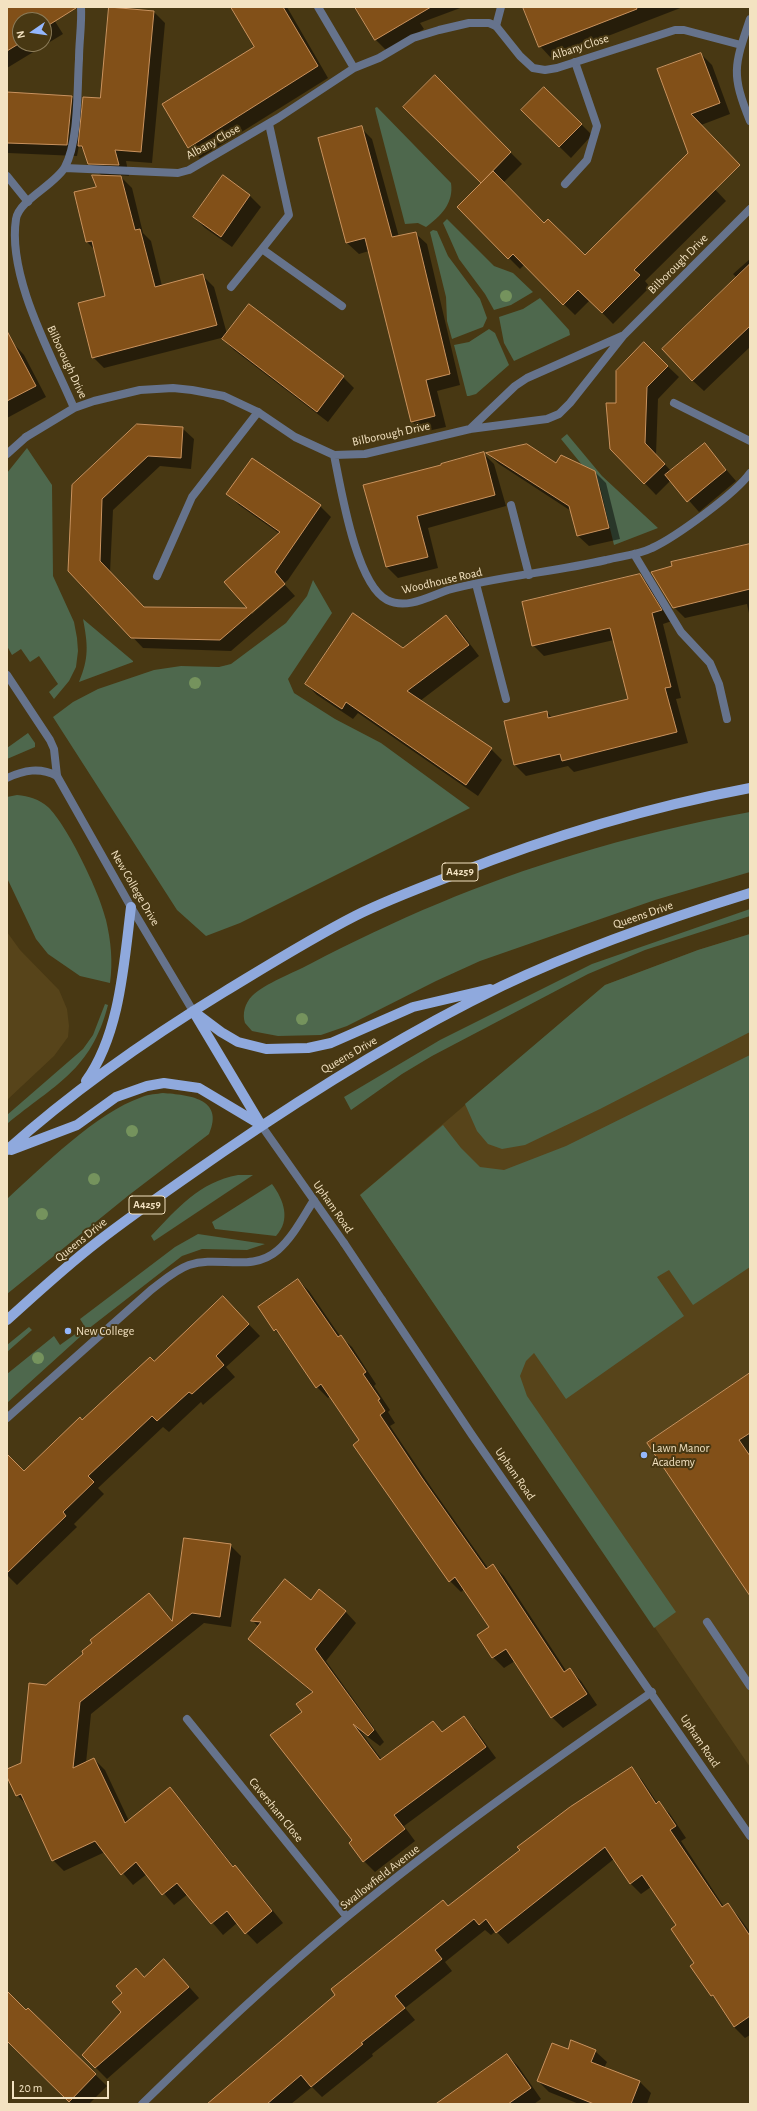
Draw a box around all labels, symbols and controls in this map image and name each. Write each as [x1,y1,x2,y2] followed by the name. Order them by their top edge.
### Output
[12,12,52,52] north arrow
[15,30,27,40] text: N
[549,31,611,63] street label: Albany Close
[183,121,243,163] street label: Albany Close
[645,231,711,297] street label: Bilborough Drive
[44,323,90,401] street label: Bilborough Drive
[351,419,431,449] street label: Bilborough Drive
[400,565,484,597] street label: Woodhouse Road
[107,848,163,928] street label: New College Drive
[442,863,478,881] road number: A4259
[611,898,675,932] street label: Queens Drive
[318,1033,380,1077] street label: Queens Drive
[310,1178,356,1236] street label: Upham Road
[129,1196,165,1214] road number: A4259
[52,1215,110,1265] street label: Queens Drive
[76,1324,134,1338] place label: New College
[63,1326,73,1336] marker: New College
[652,1441,709,1469] place label: Lawn Manor Academy
[492,1445,538,1503] street label: Upham Road
[639,1450,649,1460] marker: Lawn Manor Academy
[677,1712,723,1770] street label: Upham Road
[246,1775,306,1845] street label: Caversham Close
[337,1841,423,1913] street label: Swallowfield Avenue
[14,2073,111,2099] scale bar
[19,2082,42,2094] text: 20 m

